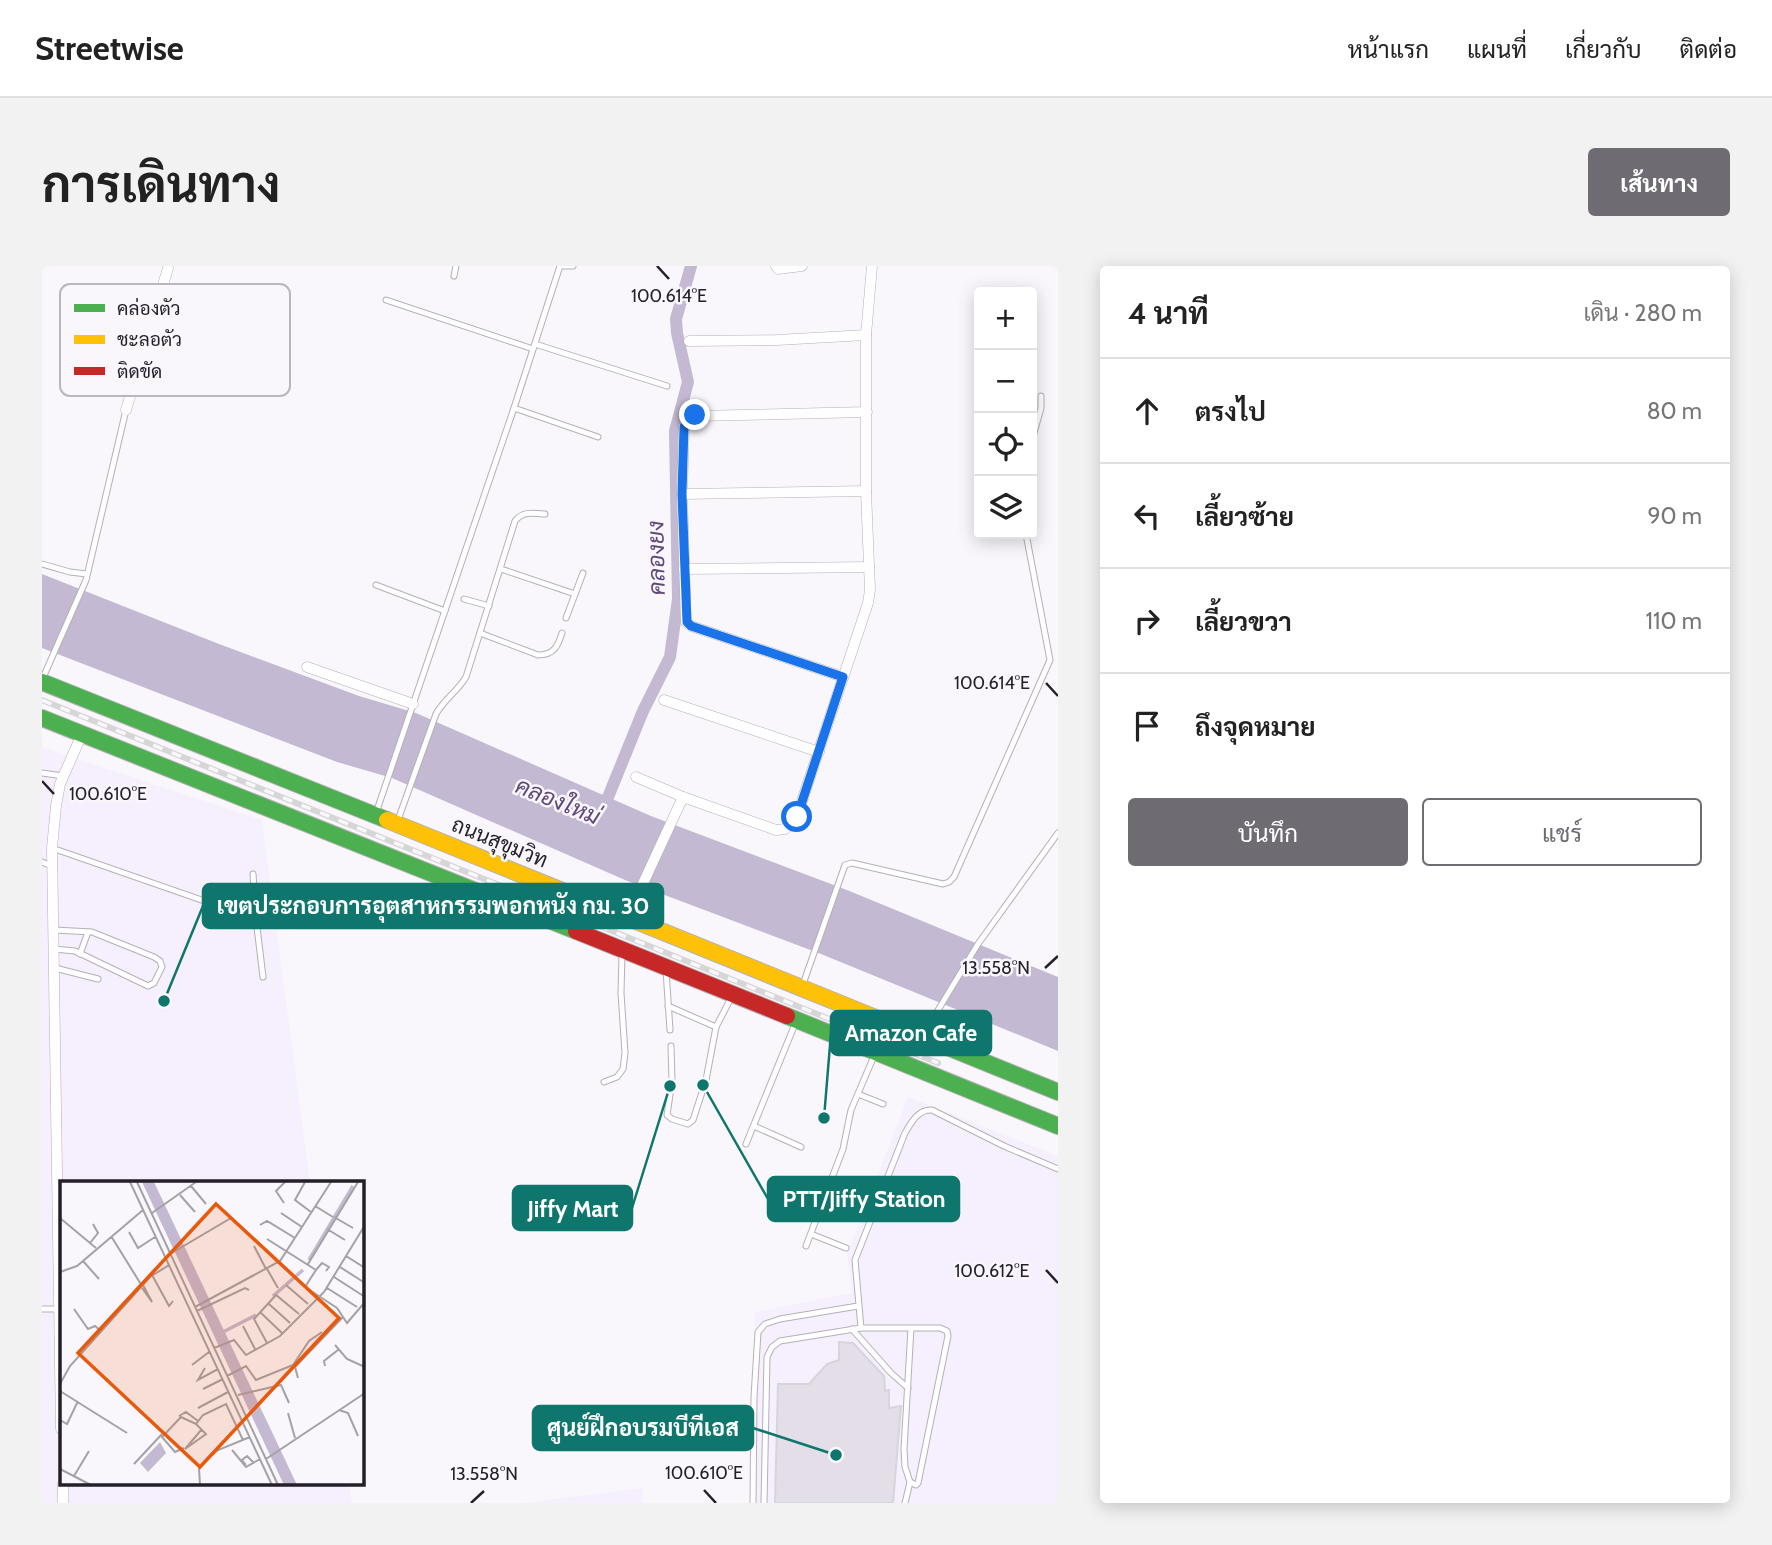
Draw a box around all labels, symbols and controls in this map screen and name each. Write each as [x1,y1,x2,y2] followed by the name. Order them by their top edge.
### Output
[35,28,184,68] text: Streetwise
[1348,35,1429,64] text: หน้าแรก
[1467,35,1527,64] text: แผนที่
[1565,35,1642,64] text: เกี่ยวกับ
[1680,35,1737,64] text: ติดต่อ
[1588,148,1730,216] button: เส้นทาง
[42,155,280,214] text: การเดินทาง
[60,284,290,396] legend
[631,285,707,307] text: 100.614°E
[974,287,1037,539] map controls
[974,287,1037,350] button: +
[1128,295,1209,332] text: 4 นาที
[117,297,181,320] text: คล่องตัว
[1583,299,1702,327] text: เดิน · 280 m
[117,328,182,351] text: ชะลอตัว
[974,350,1037,413] button: −
[117,360,162,383] text: ติดขัด
[1128,392,1166,430] icon: ahead
[1195,396,1266,428] text: ตรงไป
[1647,397,1702,425] text: 80 m
[679,399,710,430] route end
[974,413,1037,476] button: locate
[974,476,1037,539] button: layers
[1128,497,1166,535] icon: left
[1195,501,1294,533] text: เลี้ยวซ้าย
[1648,502,1702,530] text: 90 m
[641,520,671,596] water label: คลองยง
[1128,602,1166,640] icon: right
[1195,606,1292,638] text: เลี้ยวขวา
[1646,607,1702,635] text: 110 m
[954,672,1030,694] text: 100.614°E
[1128,707,1166,745] icon: arrive
[1195,711,1316,743] text: ถึงจุดหมาย
[512,770,606,831] water label: คลองใหม่
[69,783,147,805] text: 100.610°E
[1128,798,1408,866] button: บันทึก
[1422,798,1702,866] button: แชร์
[781,801,812,832] route start
[448,811,552,874] street label: ถนนสุขุมวิท
[203,884,663,928] callout: เขตประกอบการอุตสาหกรรมพอกหนัง กม. 30
[217,891,649,923] text: เขตประกอบการอุตสาหกรรมพอกหนัง กม. 30
[962,957,1030,979] text: 13.558°N
[831,1011,991,1055] callout: Amazon Cafe
[845,1019,977,1047] text: Amazon Cafe
[768,1177,959,1221] callout: PTT/Jiffy Station
[60,1181,364,1486] inset map
[783,1185,945,1213] text: PTT/Jiffy Station
[513,1186,632,1230] callout: Jiffy Mart
[527,1195,619,1223] text: Jiffy Mart
[954,1260,1030,1282] text: 100.612°E
[533,1406,753,1450] callout: ศูนย์ฝึกอบรมบีทีเอส
[547,1412,739,1444] text: ศูนย์ฝึกอบรมบีทีเอส
[665,1462,743,1484] text: 100.610°E
[450,1463,518,1485] text: 13.558°N

